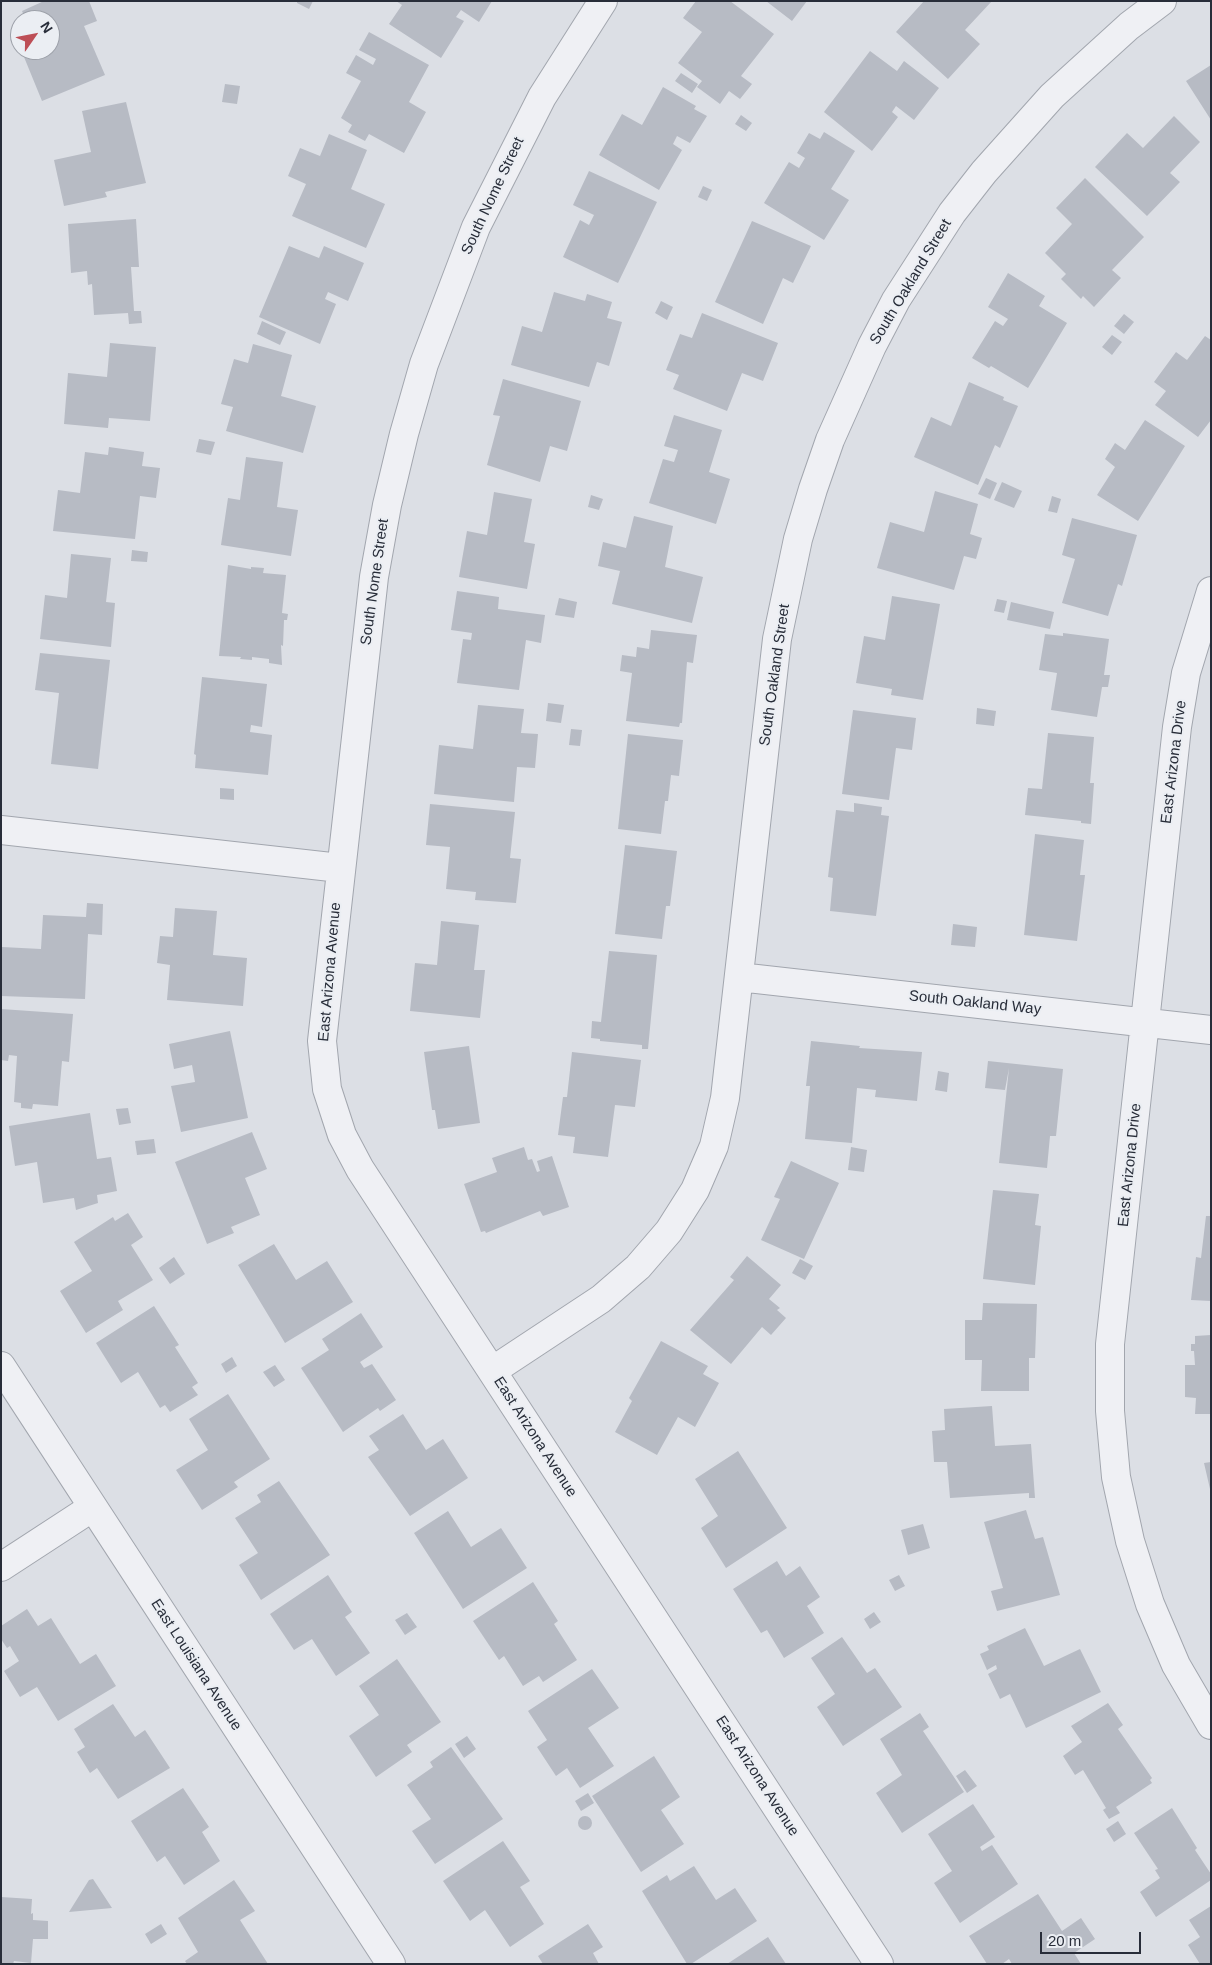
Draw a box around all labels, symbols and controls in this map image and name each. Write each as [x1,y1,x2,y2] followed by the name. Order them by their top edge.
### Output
[10,10,60,60] north arrow
[37,19,56,36] text: N
[458,134,528,258] street label: South Nome Street
[866,216,956,348] street label: South Oakland Street
[357,518,393,646] street label: South Nome Street
[756,603,794,747] street label: South Oakland Street
[1157,699,1191,825] street label: East Arizona Drive
[315,902,345,1042] street label: East Arizona Avenue
[908,987,1042,1019] street label: South Oakland Way
[1115,1102,1145,1228] street label: East Arizona Drive
[489,1373,581,1501] street label: East Arizona Avenue
[147,1596,245,1734] street label: East Louisiana Avenue
[711,1712,803,1840] street label: East Arizona Avenue
[1042,1922,1143,1954] scale bar
[1048,1932,1081,1949] text: 20 m

